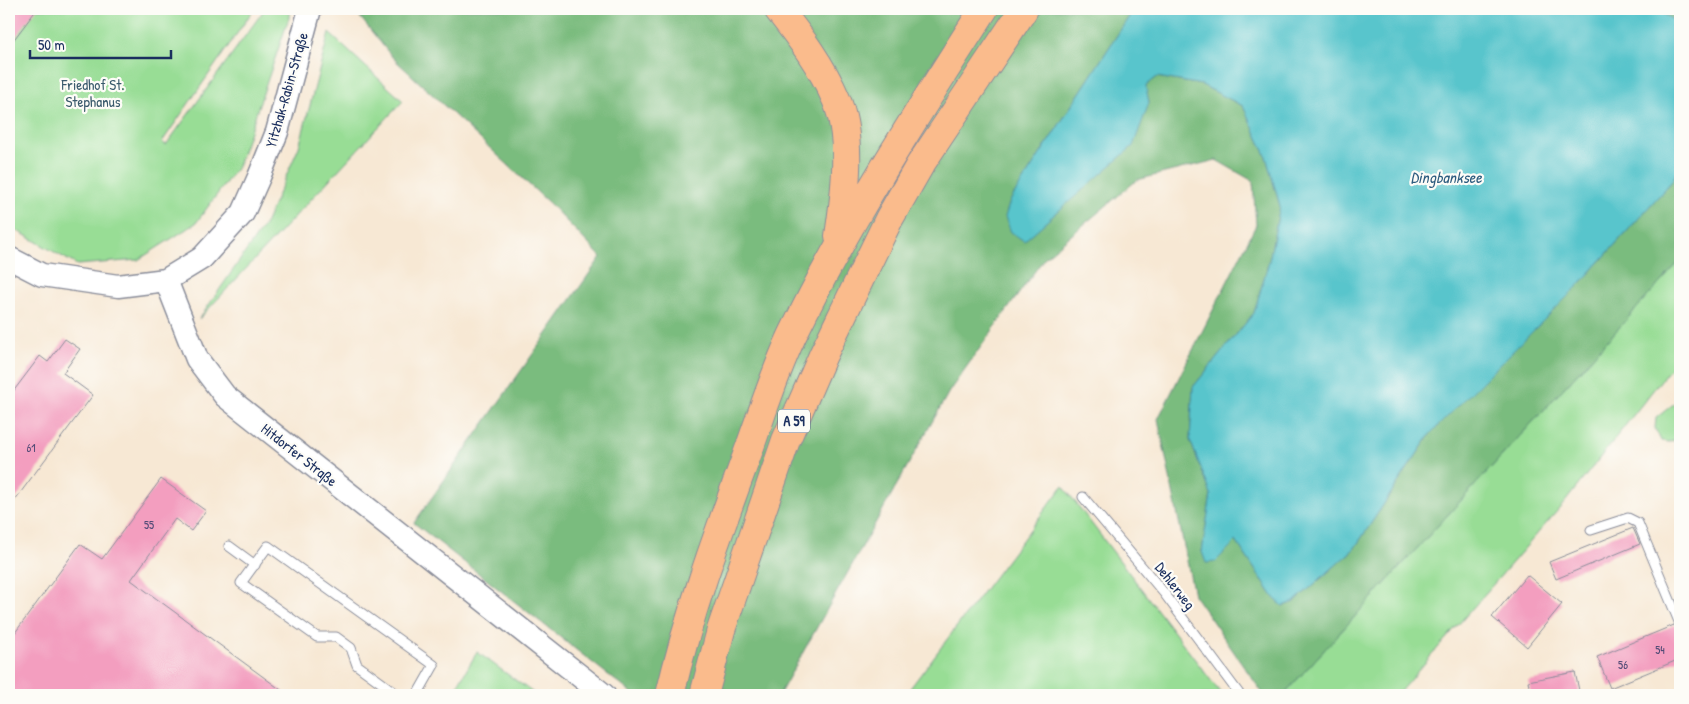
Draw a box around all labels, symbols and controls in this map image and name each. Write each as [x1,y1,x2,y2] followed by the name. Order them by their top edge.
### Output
[30,28,171,60] scale bar
[260,30,313,150] street label: Yitzhak-Rabin-Straße
[38,34,65,55] text: 50 m
[60,74,125,112] park label: Friedhof St. Stephanus
[1410,166,1482,188] water label: Dingbanksee
[778,410,810,432] road number: A 59
[257,418,342,491] street label: Hitdorfer Straße
[26,439,36,456] house number: 61
[144,516,154,533] house number: 55
[1150,558,1201,614] street label: Dehlerweg
[1655,641,1665,658] house number: 54
[1618,656,1628,673] house number: 56

